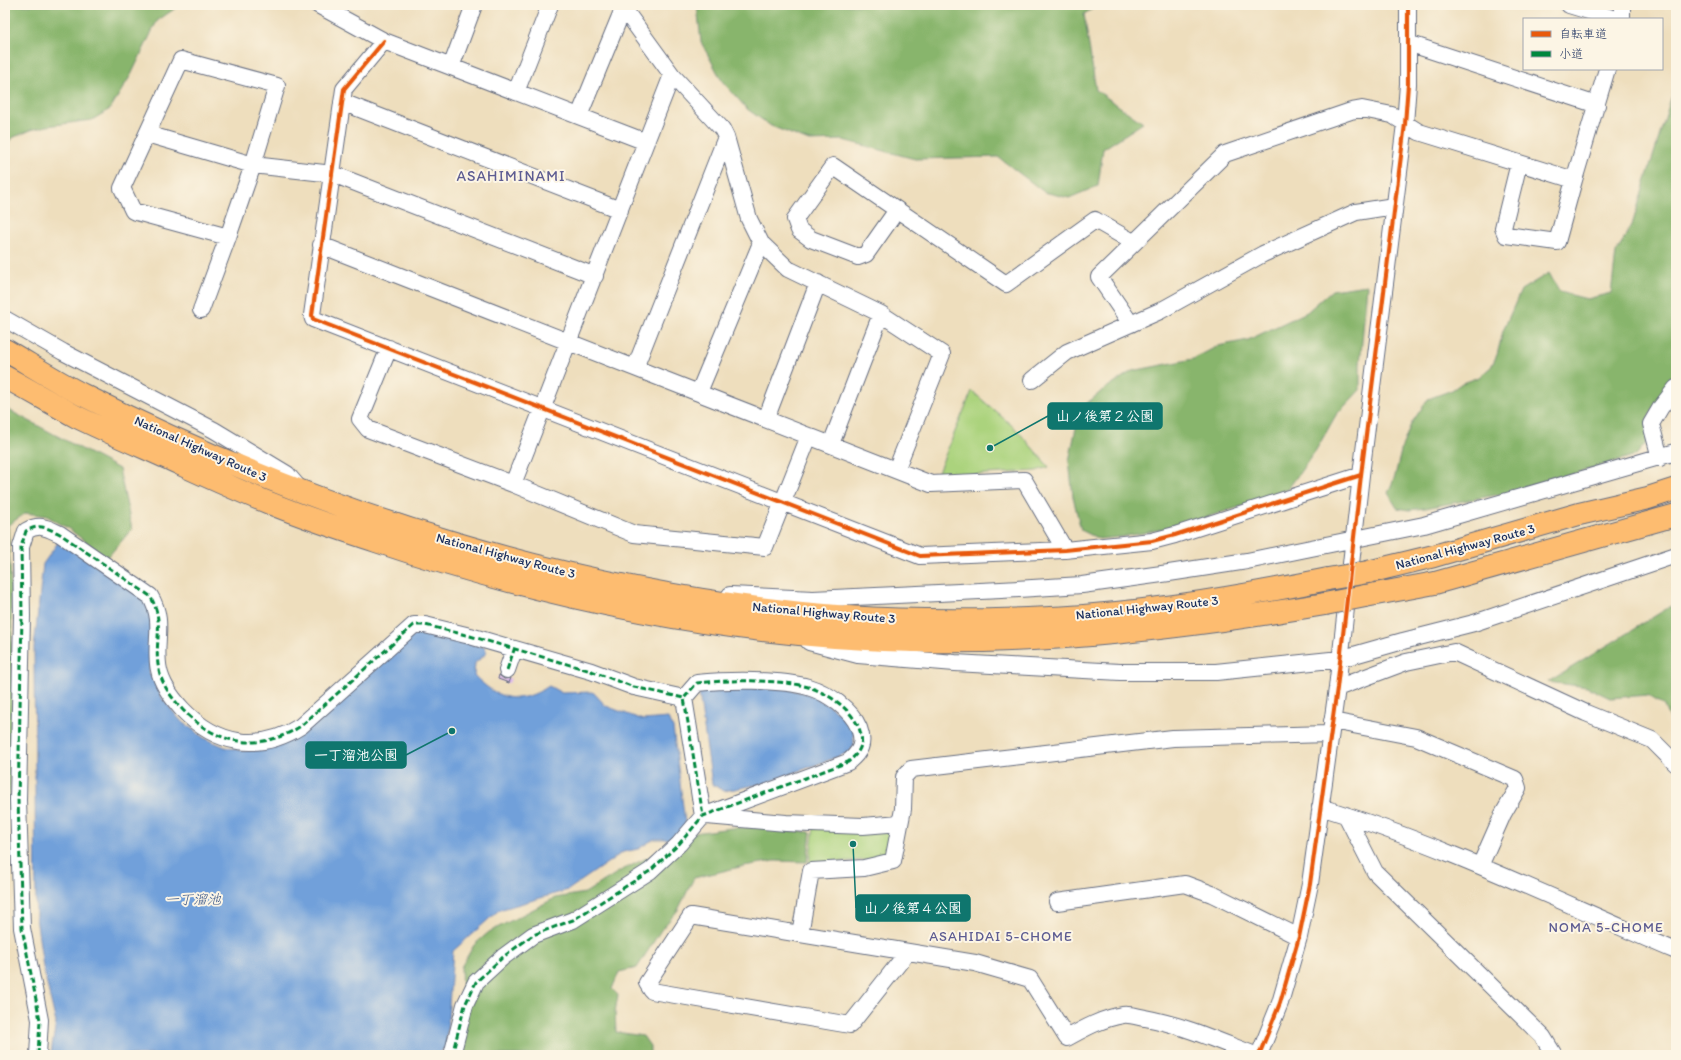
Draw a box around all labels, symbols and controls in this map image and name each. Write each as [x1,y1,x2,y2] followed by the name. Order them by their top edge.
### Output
[1523,18,1663,70] legend
[1559,27,1607,41] text: 自転車道
[1559,47,1583,61] text: 小道
[456,167,566,185] district label: ASAHIMINAMI
[1048,403,1162,429] callout: 山ノ後第２公園
[1056,408,1154,425] text: 山ノ後第２公園
[132,412,269,485] street label: National Highway Route 3
[1394,521,1536,572] street label: National Highway Route 3
[435,530,577,581] street label: National Highway Route 3
[1075,593,1219,622] street label: National Highway Route 3
[752,599,896,626] street label: National Highway Route 3
[306,742,406,768] callout: 一丁溜池公園
[314,747,398,764] text: 一丁溜池公園
[165,891,222,908] water label: 一丁溜池
[856,895,970,921] callout: 山ノ後第４公園
[864,900,962,917] text: 山ノ後第４公園
[1548,919,1664,936] district label: NOMA 5-CHOME
[929,928,1073,945] district label: ASAHIDAI 5-CHOME

